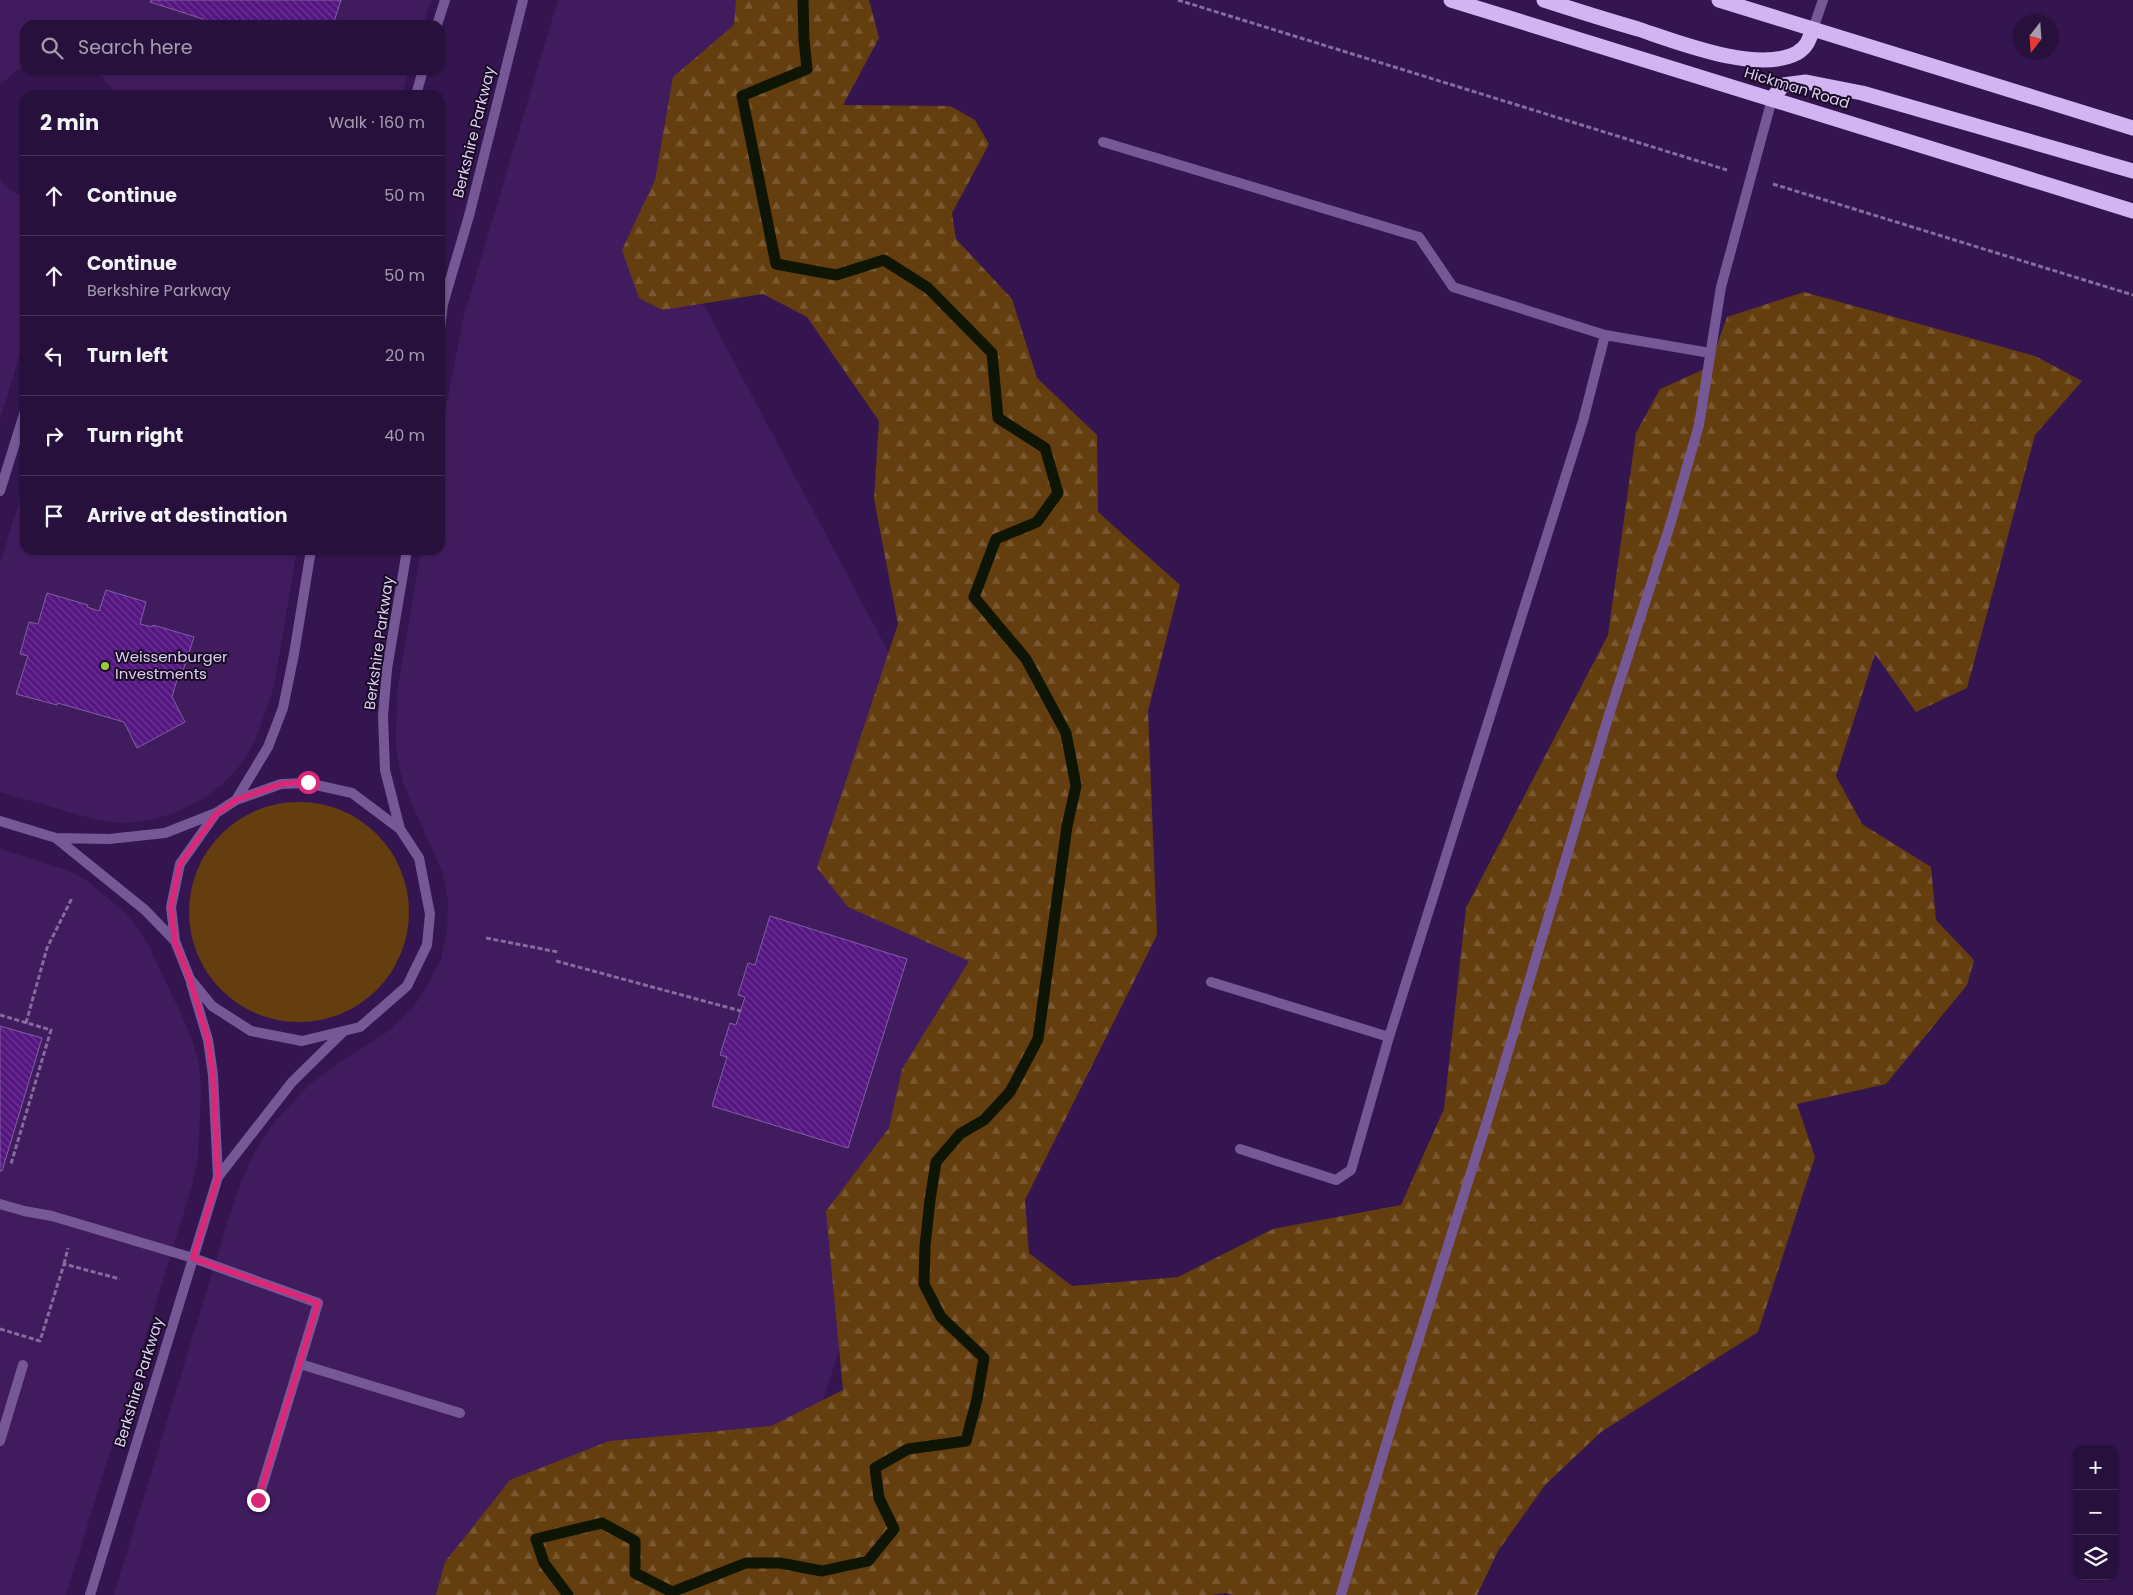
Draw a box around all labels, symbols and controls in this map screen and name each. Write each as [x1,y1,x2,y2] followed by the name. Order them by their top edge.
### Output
[2013,15,2058,60] north arrow
[20,20,445,75] search box
[38,34,66,62] icon: search
[78,34,192,61] text: Search here
[1742,62,1852,114] street label: Hickman Road
[447,63,500,200] street label: Berkshire Parkway
[40,108,99,137] text: 2 min
[328,111,425,134] text: Walk · 160 m
[40,182,68,210] icon: ahead
[87,182,177,209] text: Continue
[384,184,425,207] text: 50 m
[87,250,177,277] text: Continue
[40,262,68,290] icon: ahead
[384,264,425,287] text: 50 m
[87,279,231,302] text: Berkshire Parkway
[40,342,68,370] icon: left
[87,342,168,369] text: Turn left
[385,344,425,367] text: 20 m
[40,422,68,450] icon: right
[87,422,183,449] text: Turn right
[384,424,425,447] text: 40 m
[40,502,68,530] icon: arrive
[87,502,288,529] text: Arrive at destination
[359,574,398,711] street label: Berkshire Parkway
[115,646,228,684] place label: Weissenburger Investments
[99,660,111,672] marker: Weissenburger Investments
[297,771,320,794] route start
[109,1314,168,1449] street label: Berkshire Parkway
[2073,1445,2118,1580] map controls
[2073,1445,2118,1490] button: +
[247,1489,270,1512] route end
[2073,1490,2118,1535] button: −
[2073,1535,2118,1580] button: layers

